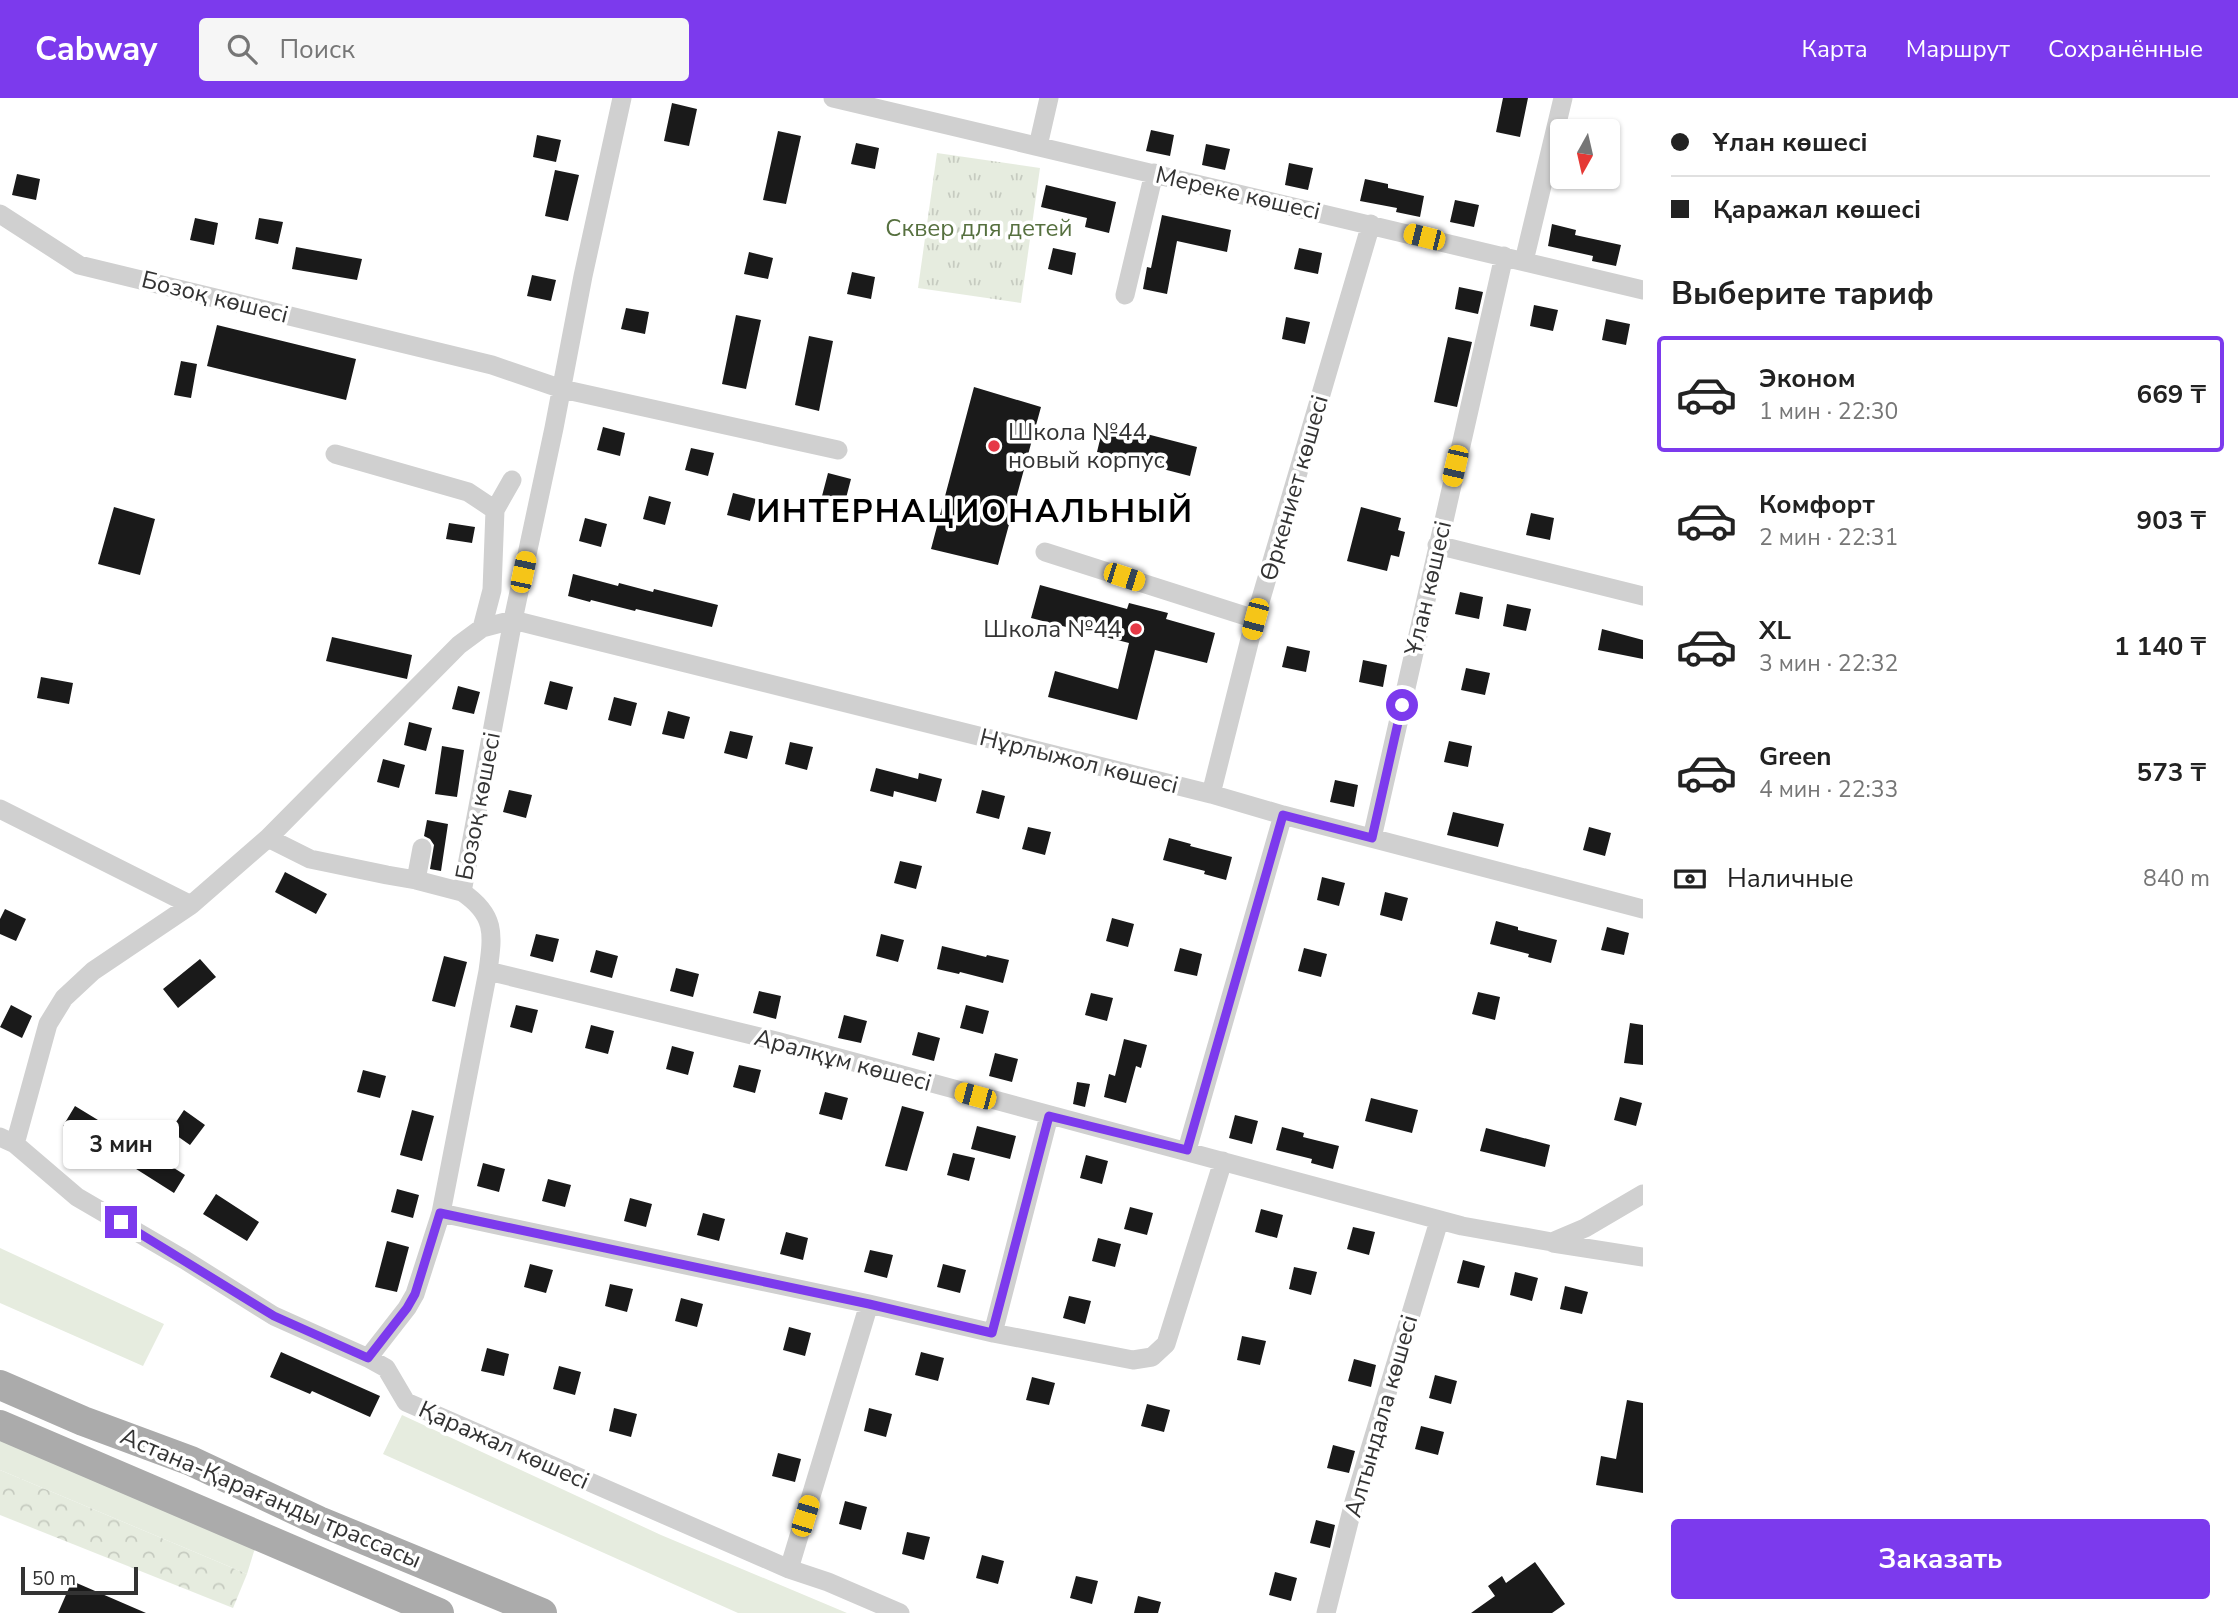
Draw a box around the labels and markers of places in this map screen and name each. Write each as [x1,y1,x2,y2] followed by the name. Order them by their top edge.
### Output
[1008,416,1165,476] place label: Школа №44 новый корпус
[986,438,1002,454] marker: Школа №44 новый корпус
[983,613,1122,645] place label: Школа №44
[1128,621,1144,637] marker: Школа №44

